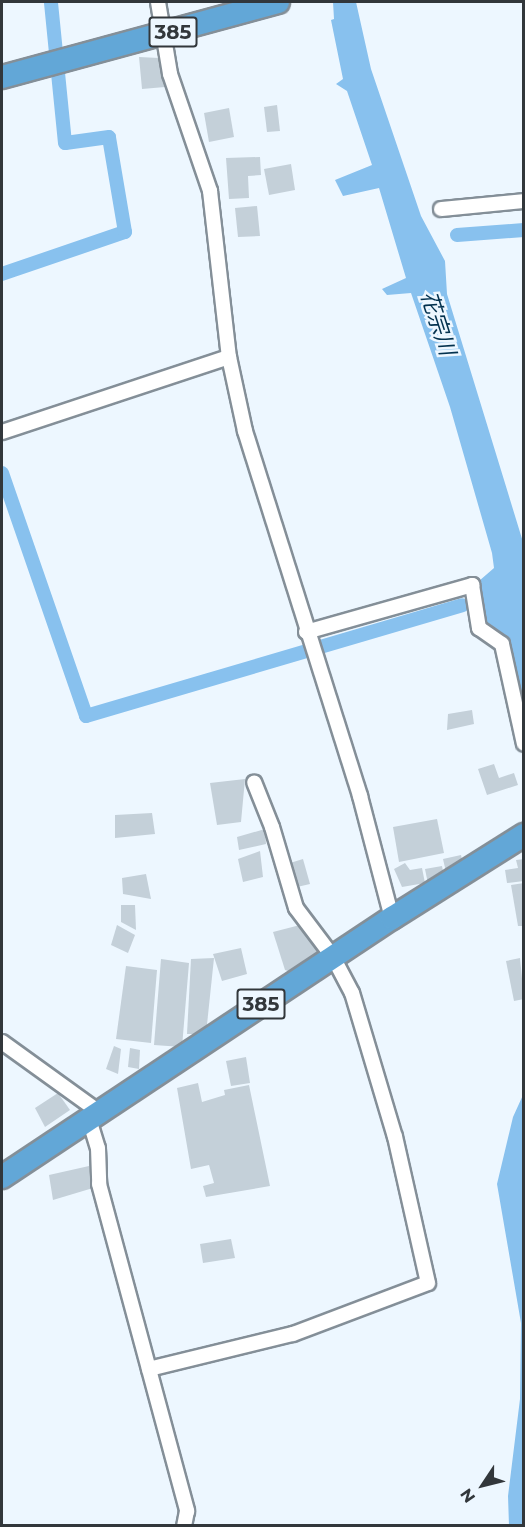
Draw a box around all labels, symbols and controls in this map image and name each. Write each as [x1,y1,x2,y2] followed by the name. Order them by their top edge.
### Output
[148,15,198,49] road number: 385
[415,288,461,358] water label: 花宗川
[236,987,286,1021] road number: 385
[453,1455,513,1515] north arrow
[456,1485,479,1506] text: N

